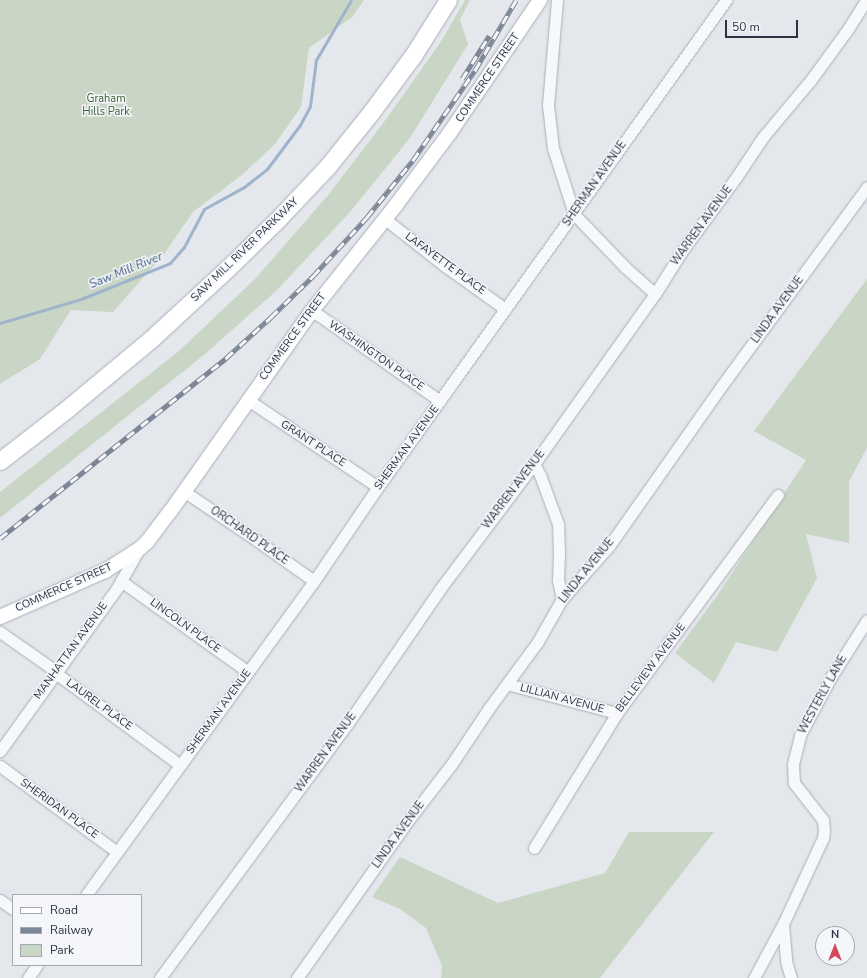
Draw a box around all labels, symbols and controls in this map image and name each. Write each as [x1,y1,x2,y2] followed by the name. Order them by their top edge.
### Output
[727,12,800,38] scale bar
[732,19,760,35] text: 50 m
[453,31,523,125] street label: COMMERCE STREET
[82,93,130,119] park label: Graham Hills Park
[561,139,629,229] street label: SHERMAN AVENUE
[669,183,735,269] street label: WARREN AVENUE
[189,195,301,305] street label: SAW MILL RIVER PARKWAY
[402,230,488,298] street label: LAFAYETTE PLACE
[87,250,165,292] water label: Saw Mill River
[749,274,807,346] street label: LINDA AVENUE
[257,291,329,383] street label: COMMERCE STREET
[326,318,426,394] street label: WASHINGTON PLACE
[372,403,442,493] street label: SHERMAN AVENUE
[278,418,348,470] street label: GRANT PLACE
[480,448,548,532] street label: WARREN AVENUE
[207,504,291,568] street label: ORCHARD PLACE
[557,536,617,606] street label: LINDA AVENUE
[14,561,114,615] street label: COMMERCE STREET
[147,596,223,656] street label: LINCOLN PLACE
[31,600,111,702] street label: MANHATTAN AVENUE
[613,621,689,715] street label: BELLEVIEW AVENUE
[796,653,850,737] street label: WESTERLY LANE
[184,667,254,757] street label: SHERMAN AVENUE
[63,677,135,733] street label: LAUREL PLACE
[519,681,605,717] street label: LILLIAN AVENUE
[293,710,359,796] street label: WARREN AVENUE
[17,776,101,842] street label: SHERIDAN PLACE
[370,799,428,871] street label: LINDA AVENUE
[12,894,142,966] legend
[50,902,78,918] text: Road
[50,922,93,938] text: Railway
[815,926,855,966] north arrow
[831,927,839,942] text: N
[50,942,74,958] text: Park

